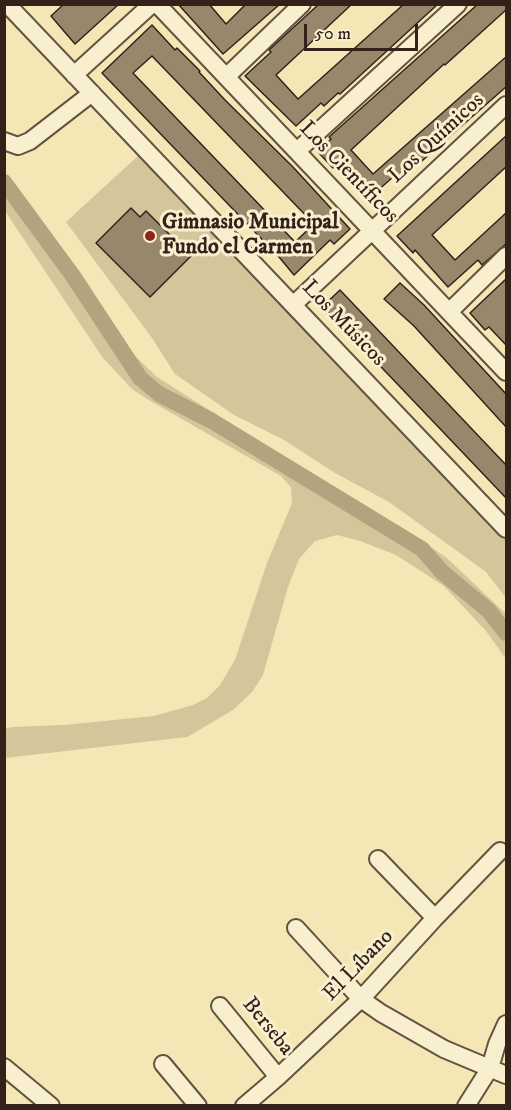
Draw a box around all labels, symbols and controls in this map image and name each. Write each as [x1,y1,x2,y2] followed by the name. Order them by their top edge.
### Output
[307,12,421,50] scale bar
[315,23,351,45] text: 50 m
[384,88,490,190] street label: Los Químicos
[293,116,403,230] street label: Los Científicos
[162,210,339,262] place label: Gimnasio Municipal Fundo el Carmen
[143,229,157,243] marker: Gimnasio Municipal Fundo el Carmen
[295,275,391,373] street label: Los Músicos
[318,924,400,1008] street label: El Líbano
[236,993,298,1061] street label: Berseba

